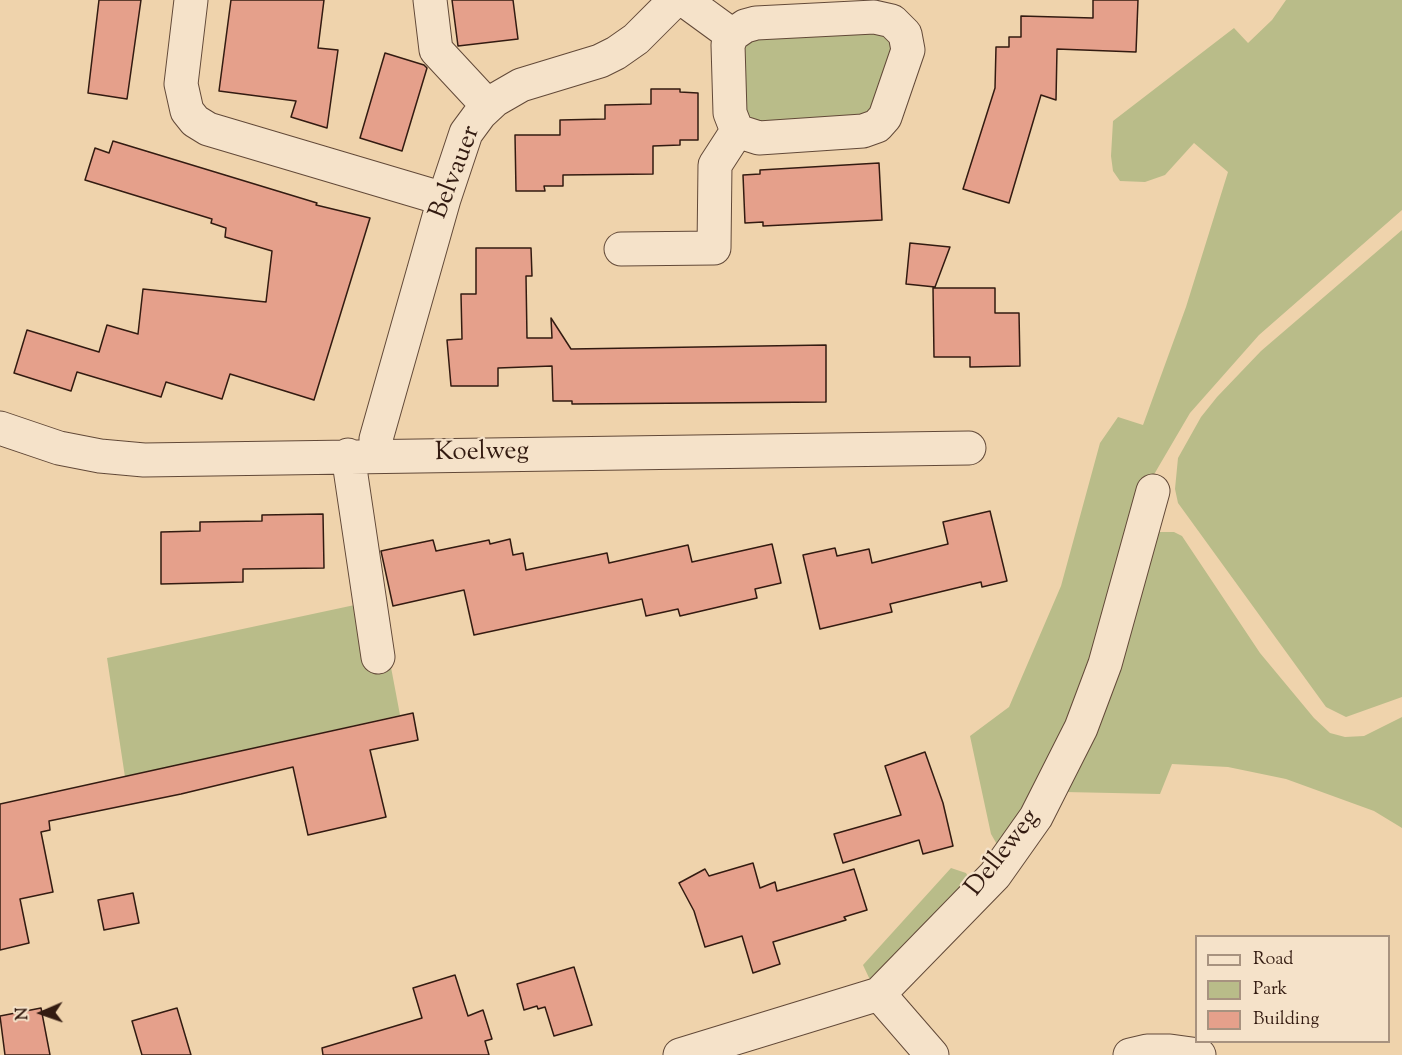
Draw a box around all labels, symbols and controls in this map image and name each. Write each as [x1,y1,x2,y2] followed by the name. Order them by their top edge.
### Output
[425,122,489,224] street label: Belvauer
[435,438,529,470] street label: Koelweg
[960,804,1048,904] street label: Delleweg
[1195,935,1390,1043] legend
[1253,947,1293,973] text: Road
[1253,977,1287,1003] text: Park
[12,983,72,1043] north arrow
[12,1007,35,1020] text: N
[1253,1007,1319,1033] text: Building

